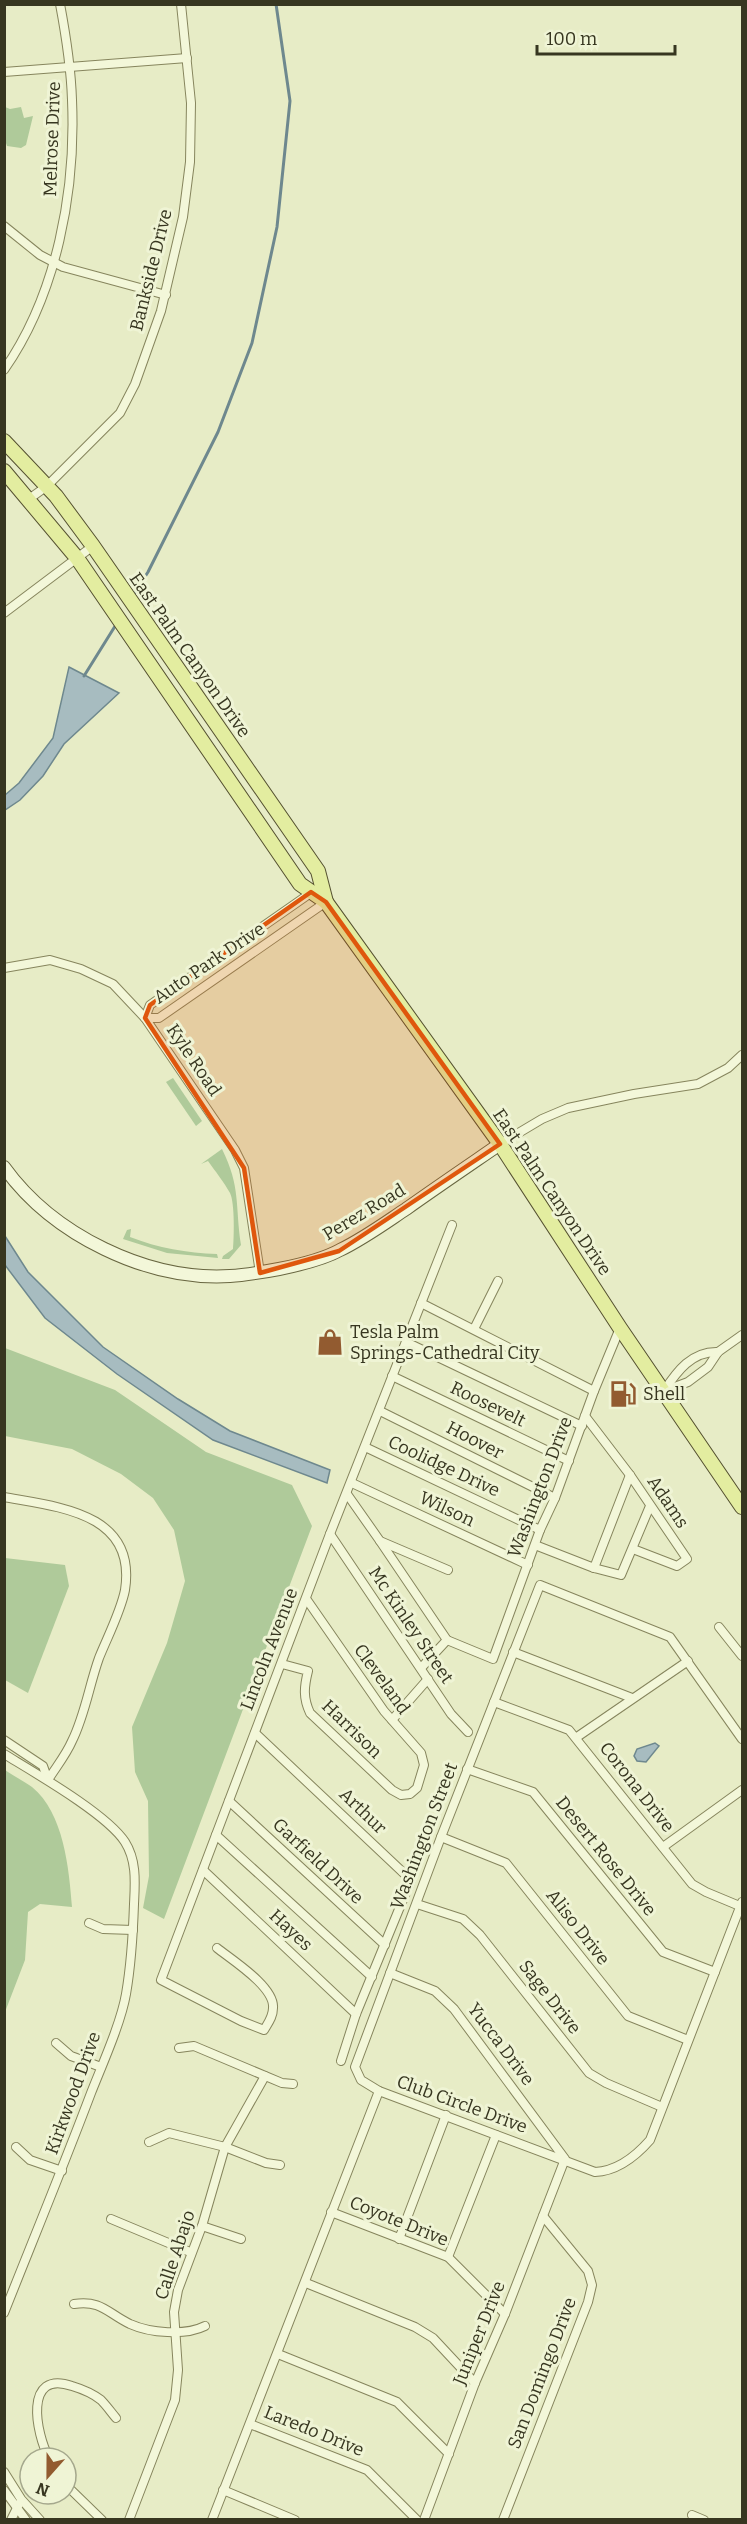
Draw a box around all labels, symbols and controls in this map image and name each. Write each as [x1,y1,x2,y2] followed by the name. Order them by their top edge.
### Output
[537,18,675,56] scale bar
[546,28,597,50] text: 100 m
[39,81,65,197] street label: Melrose Drive
[125,207,177,333] street label: Bankside Drive
[125,568,255,742] street label: East Palm Canyon Drive
[149,918,269,1008] street label: Auto Park Drive
[162,1020,226,1101] street label: Kyle Road
[488,1104,616,1280] street label: East Palm Canyon Drive
[319,1179,409,1245] street label: Perez Road
[350,1321,540,1364] place label: Tesla Palm Springs-Cathedral City
[315,1327,345,1357] shop icon: Tesla Palm Springs-Cathedral City
[447,1376,530,1432] street label: Roosevelt
[608,1379,638,1409] fuel station icon: Shell
[643,1383,685,1405] place label: Shell
[503,1413,577,1561] street label: Washington Drive
[443,1416,507,1464] street label: Hoover
[385,1431,503,1501] street label: Coolidge Drive
[643,1472,693,1532] street label: Adams
[416,1487,479,1532] street label: Wilson
[364,1562,459,1688] street label: Mc Kinley Street
[236,1585,302,1713] street label: Lincoln Avenue
[349,1640,415,1719] street label: Cleveland
[317,1695,387,1763] street label: Harrison
[595,1737,679,1837] street label: Corona Drive
[386,1759,462,1913] street label: Washington Street
[335,1783,391,1839] street label: Arthur
[551,1792,661,1920] street label: Desert Rose Drive
[268,1813,368,1909] street label: Garfield Drive
[542,1885,614,1969] street label: Aliso Drive
[265,1905,317,1955] street label: Hayes
[514,1956,586,2038] street label: Sage Drive
[463,1998,539,2090] street label: Yucca Drive
[41,2029,105,2157] street label: Kirkwood Drive
[394,2070,530,2138] street label: Club Circle Drive
[346,2191,452,2251] street label: Coyote Drive
[150,2207,200,2303] street label: Calle Abajo
[448,2278,510,2389] street label: Juniper Drive
[503,2294,581,2452] street label: San Domingo Drive
[261,2401,367,2461] street label: Laredo Drive
[18,2446,78,2506] north arrow
[34,2478,52,2501] text: N

